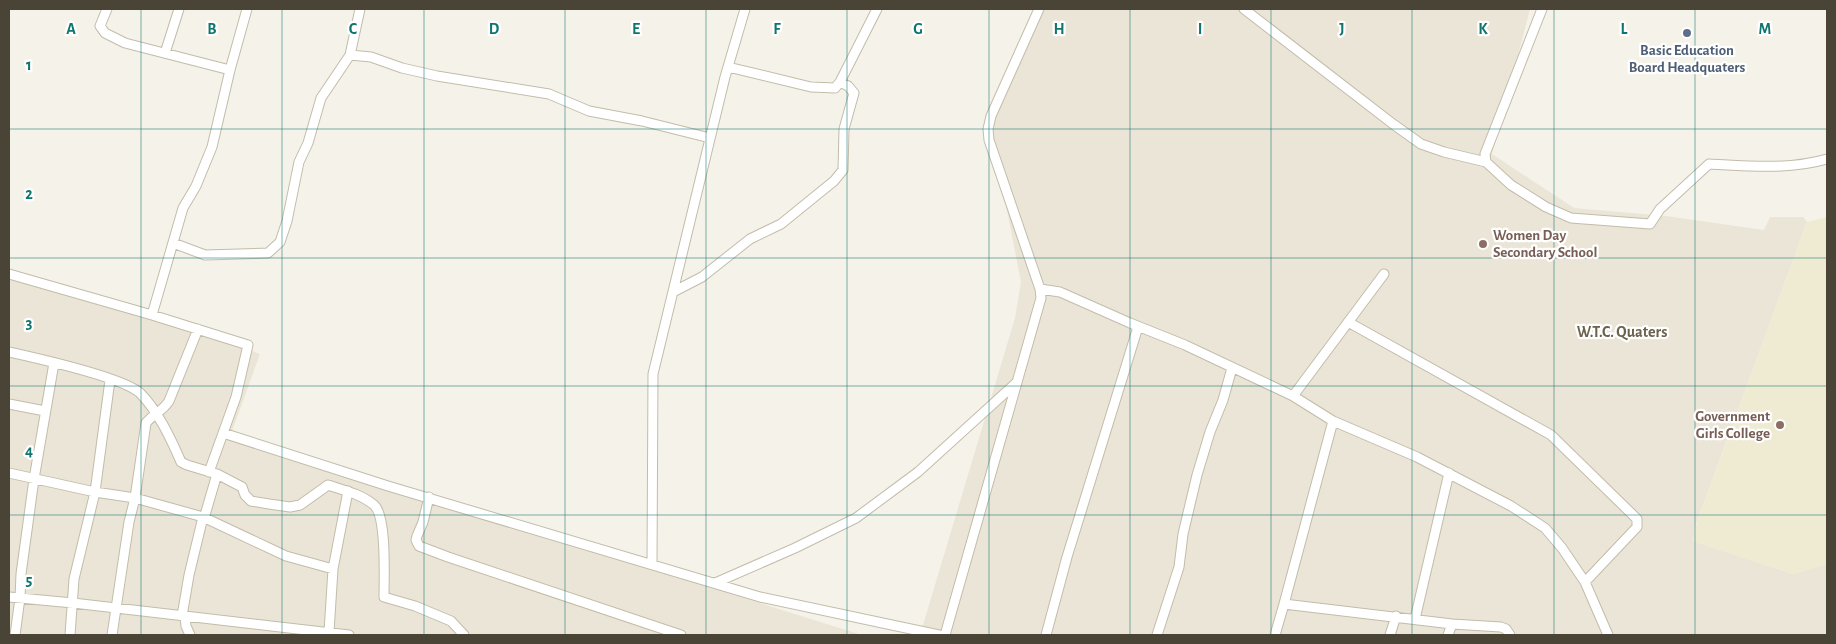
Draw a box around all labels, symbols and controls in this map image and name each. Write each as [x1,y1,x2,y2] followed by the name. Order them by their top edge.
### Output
[66,21,76,37] text: A
[207,21,217,37] text: B
[349,21,358,37] text: C
[489,21,500,37] text: D
[632,21,640,37] text: E
[773,21,781,37] text: F
[913,21,923,37] text: G
[1053,21,1065,37] text: H
[1198,21,1202,37] text: I
[1339,21,1345,37] text: J
[1478,21,1488,37] text: K
[1621,21,1628,37] text: L
[1759,21,1771,37] text: M
[1681,27,1693,39] marker: Basic Education Board Headquaters
[1629,43,1746,75] place label: Basic Education Board Headquaters
[26,57,32,73] text: 1
[25,186,33,202] text: 2
[1493,228,1597,260] place label: Women Day Secondary School
[1477,238,1489,250] marker: Women Day Secondary School
[26,315,33,331] text: 3
[1577,324,1667,341] district label: W.T.C. Quaters
[1695,409,1770,441] place label: Government Girls College
[1774,419,1786,431] marker: Government Girls College
[25,443,33,459] text: 4
[26,572,33,588] text: 5

